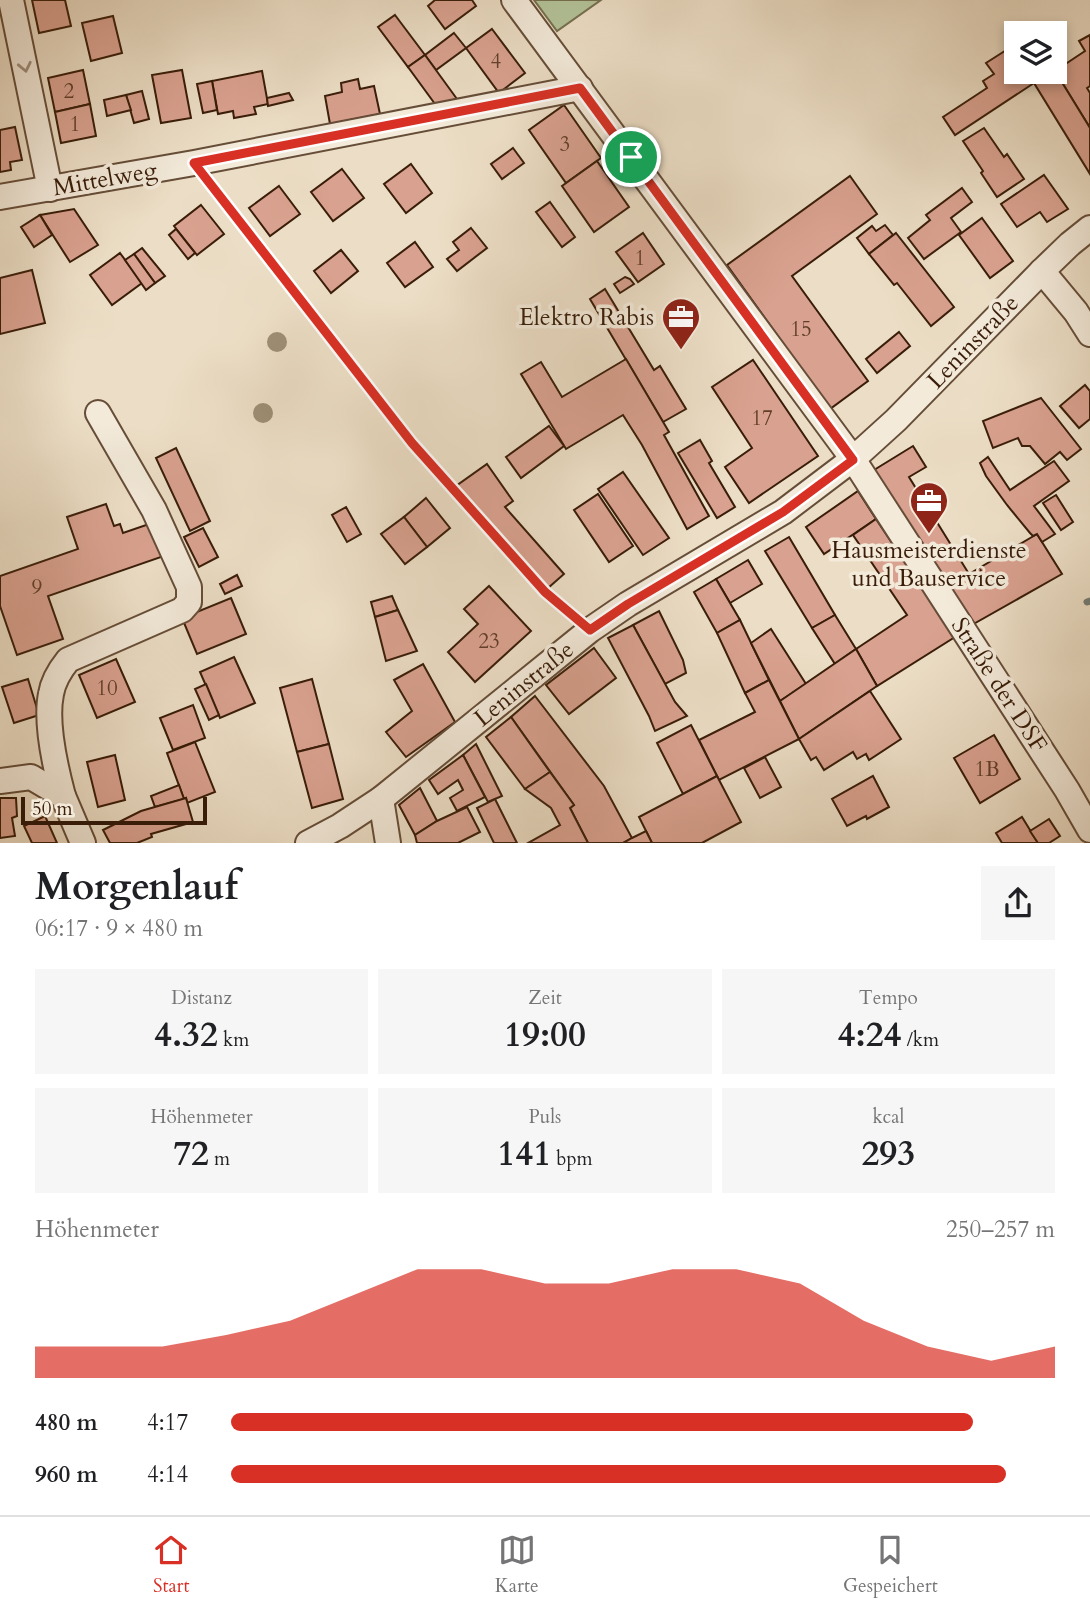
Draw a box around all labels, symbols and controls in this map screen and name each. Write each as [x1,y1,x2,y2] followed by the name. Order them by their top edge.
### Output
[1004,21,1067,84] map controls
[1004,21,1067,84] button: layers
[491,47,502,76] house number: 4
[16,61,31,73] one-way arrow
[64,77,75,106] house number: 2
[70,110,80,139] house number: 1
[601,127,661,187] pin
[560,130,570,159] house number: 3
[612,138,650,176] icon: arrive
[50,154,160,204] street label: Mittelweg
[635,244,645,273] house number: 1
[920,288,1026,396] street label: Leninstraße
[660,296,702,351] office icon: Elektro Rabis
[519,301,654,334] place label: Elektro Rabis
[790,315,812,344] house number: 15
[751,404,773,433] house number: 17
[908,480,950,535] office icon: Hausmeisterdienste und Bauservice
[831,534,1027,595] place label: Hausmeisterdienste und Bauservice
[32,573,43,602] house number: 9
[943,611,1055,759] street label: Straße der DSF
[478,627,500,656] house number: 23
[467,634,581,734] street label: Leninstraße
[96,674,118,703] house number: 10
[974,755,1000,784] house number: 1B
[21,794,206,826] scale bar
[32,796,73,822] text: 50 m
[35,861,238,913] text: Morgenlauf
[981,866,1055,940] button: share
[35,913,203,944] text: 06:17 · 9 × 480 m
[171,985,232,1011] text: Distanz
[528,985,562,1011] text: Zeit
[859,985,918,1011] text: Tempo
[154,1011,218,1059] text: 4.32
[504,1011,586,1059] text: 19:00
[838,1011,902,1059] text: 4:24
[218,1027,249,1053] text: km
[902,1027,939,1053] text: /km
[151,1104,253,1130] text: Höhenmeter
[529,1104,561,1130] text: Puls
[872,1104,904,1130] text: kcal
[173,1130,209,1178] text: 72
[497,1130,551,1178] text: 141
[861,1130,915,1178] text: 293
[209,1146,230,1172] text: m
[551,1146,593,1172] text: bpm
[35,1214,159,1245] text: Höhenmeter
[946,1214,1055,1245] text: 250–257 m
[35,1407,98,1438] text: 480 m
[147,1407,188,1438] text: 4:17
[35,1459,98,1490] text: 960 m
[147,1459,188,1490] text: 4:14
[152,1531,190,1599] tab: Start
[495,1531,539,1599] tab: Karte
[843,1531,938,1599] tab: Gespeichert

